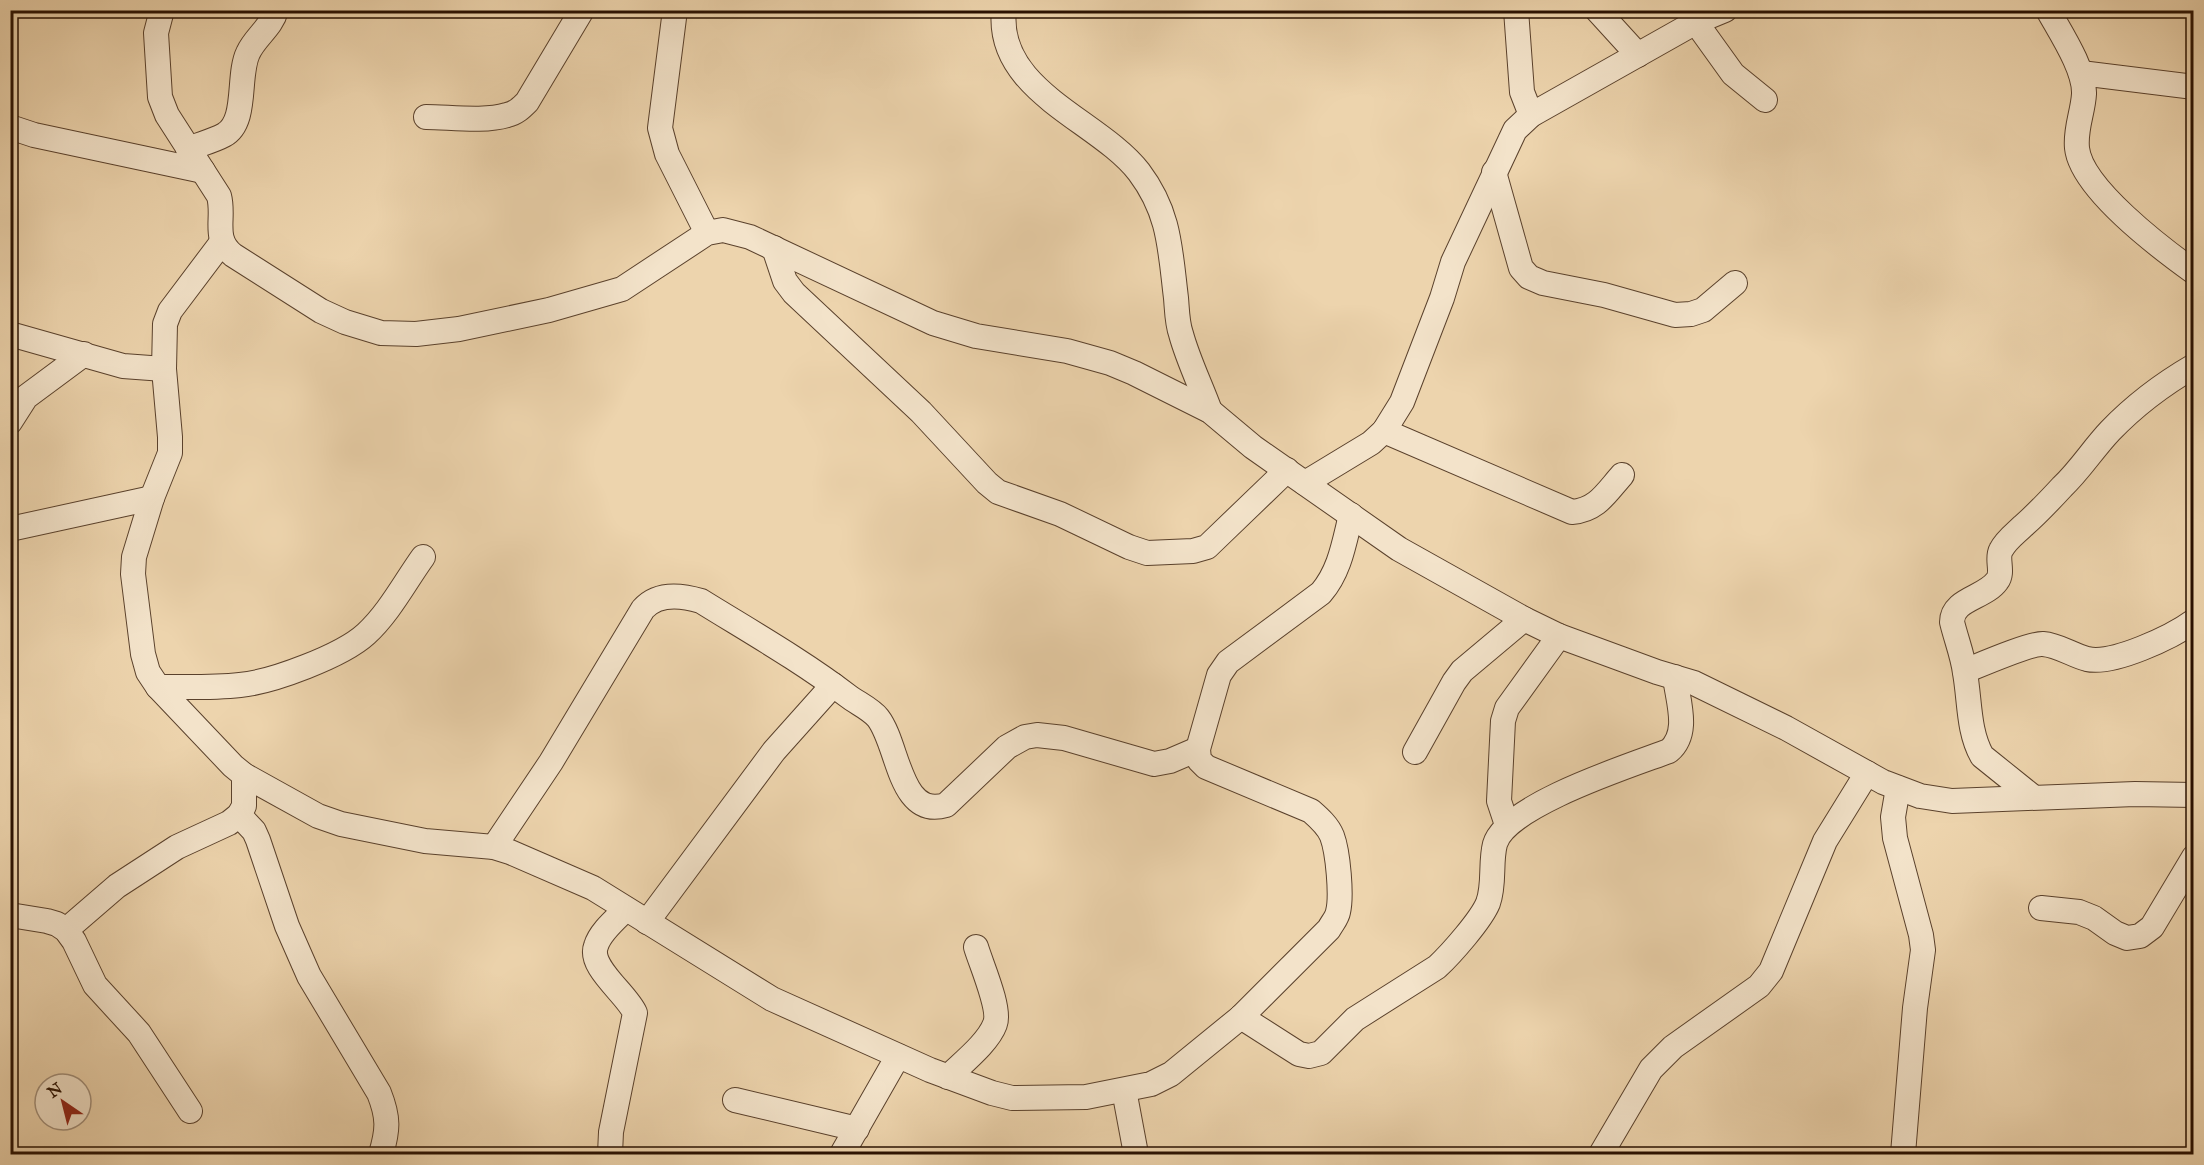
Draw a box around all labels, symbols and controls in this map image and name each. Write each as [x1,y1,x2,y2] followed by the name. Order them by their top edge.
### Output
[33,1072,93,1132] north arrow
[44,1078,66,1102] text: N

